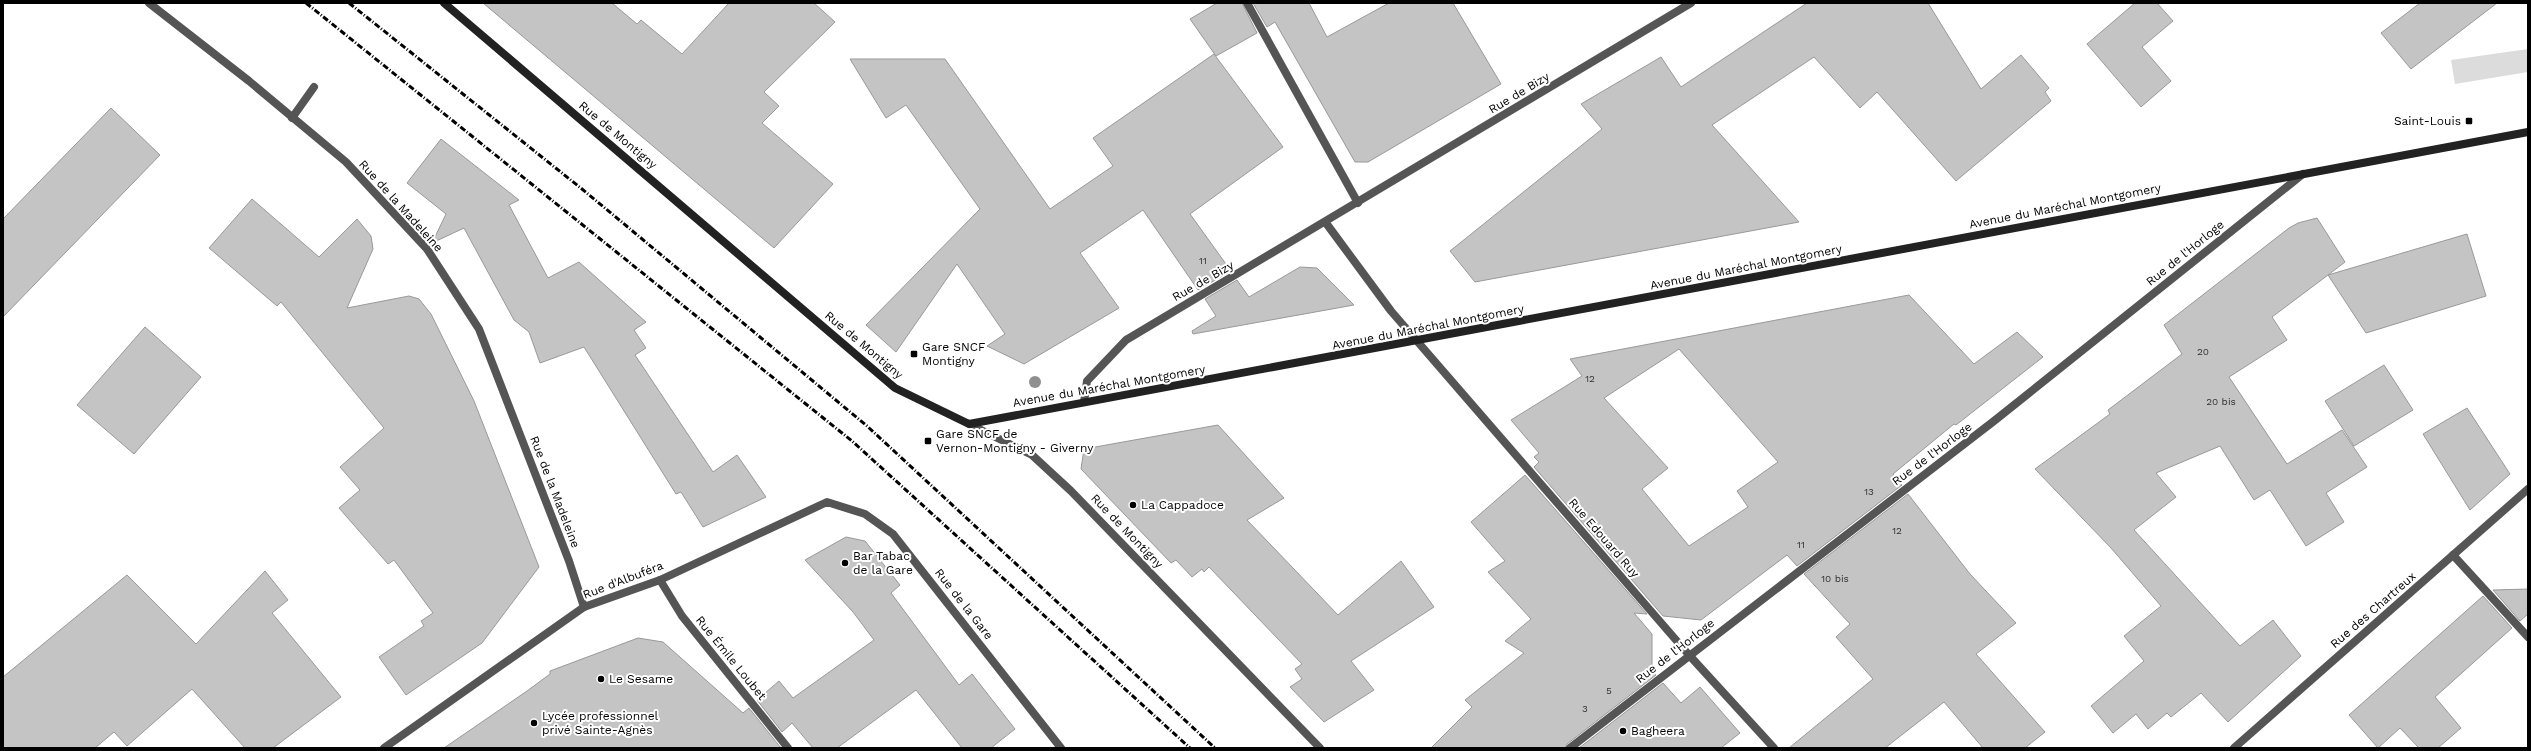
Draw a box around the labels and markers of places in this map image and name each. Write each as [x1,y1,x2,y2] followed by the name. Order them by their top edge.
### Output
[2394,114,2461,128] place label: Saint-Louis
[2464,116,2474,126] marker: Saint-Louis
[922,340,985,368] place label: Gare SNCF Montigny
[909,349,919,359] marker: Gare SNCF Montigny
[936,427,1094,455] place label: Gare SNCF de Vernon-Montigny - Giverny
[923,436,933,446] marker: Gare SNCF de Vernon-Montigny - Giverny
[1141,498,1224,512] place label: La Cappadoce
[1128,500,1138,510] marker: La Cappadoce
[853,549,913,577] place label: Bar Tabac de la Gare
[840,558,850,568] marker: Bar Tabac de la Gare
[609,672,673,686] place label: Le Sesame
[596,674,606,684] marker: Le Sesame
[542,709,659,737] place label: Lycée professionnel privé Sainte-Agnès
[529,718,539,728] marker: Lycée professionnel privé Sainte-Agnès
[1631,724,1685,738] place label: Bagheera
[1618,726,1628,736] marker: Bagheera

